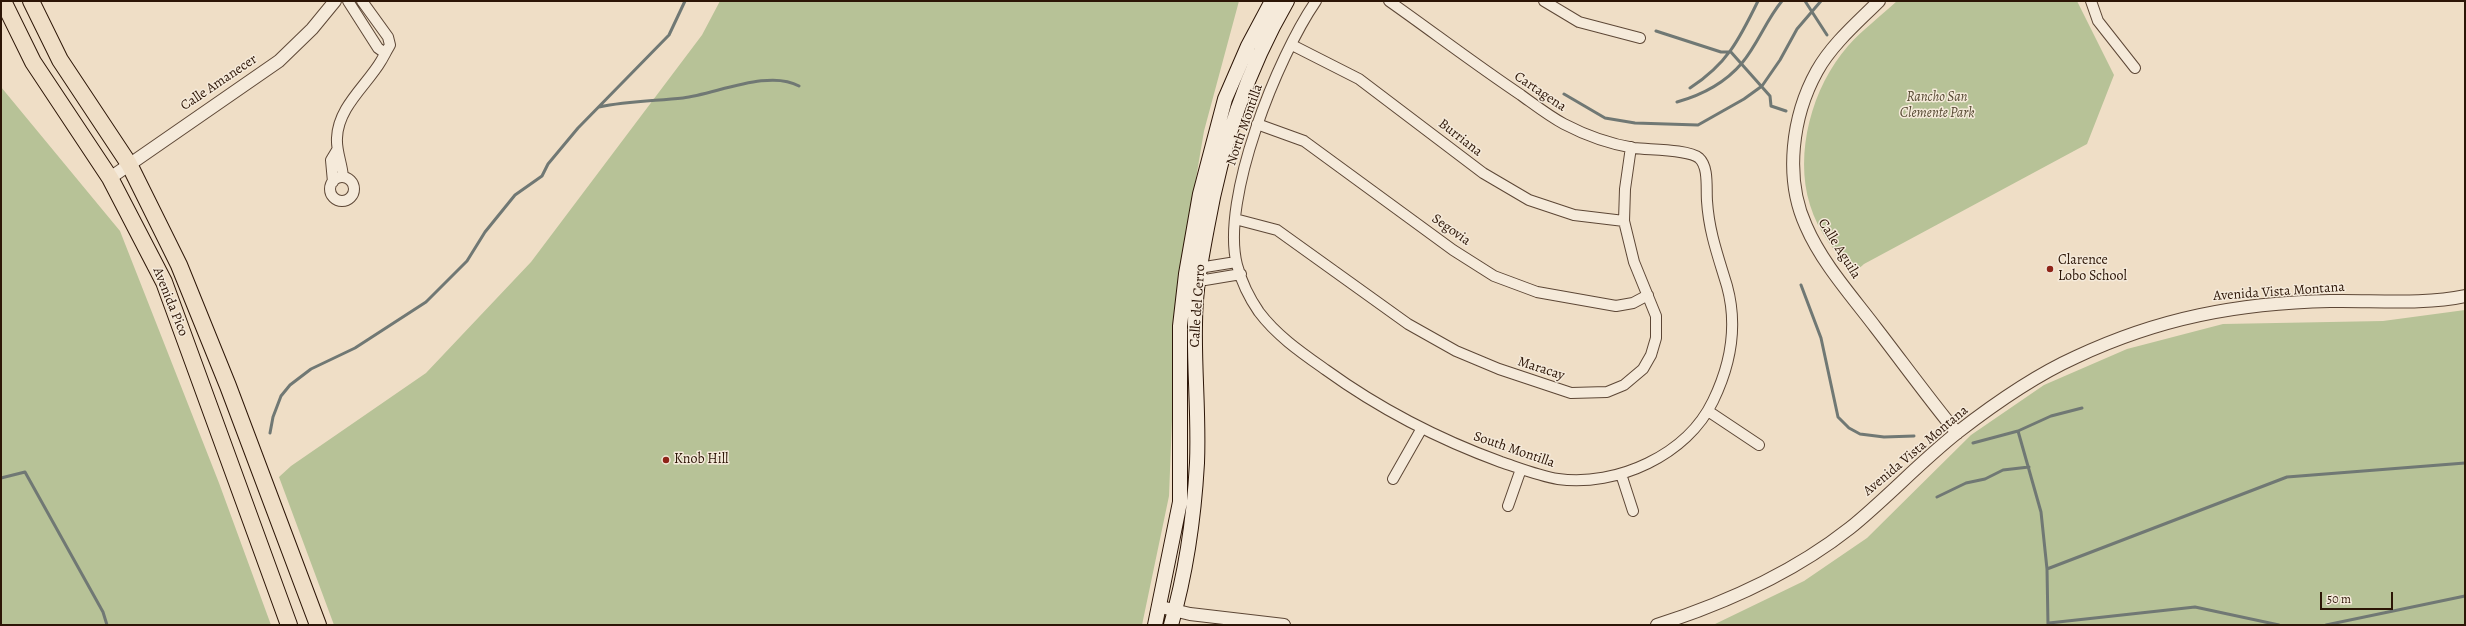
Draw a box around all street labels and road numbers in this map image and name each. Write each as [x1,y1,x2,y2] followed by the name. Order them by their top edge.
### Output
[178,51,260,115] street label: Calle Amanecer
[1511,68,1569,116] street label: Cartagena
[1223,82,1267,168] street label: North Montilla
[1435,116,1485,160] street label: Burriana
[1428,211,1474,249] street label: Segovia
[1814,216,1864,282] street label: Calle Aguila
[1187,264,1209,348] street label: Calle del Cerro
[149,265,191,339] street label: Avenida Pico
[2213,279,2345,305] street label: Avenida Vista Montana
[1515,354,1567,384] street label: Maracay
[1860,402,1972,500] street label: Avenida Vista Montana
[1471,428,1557,472] street label: South Montilla

